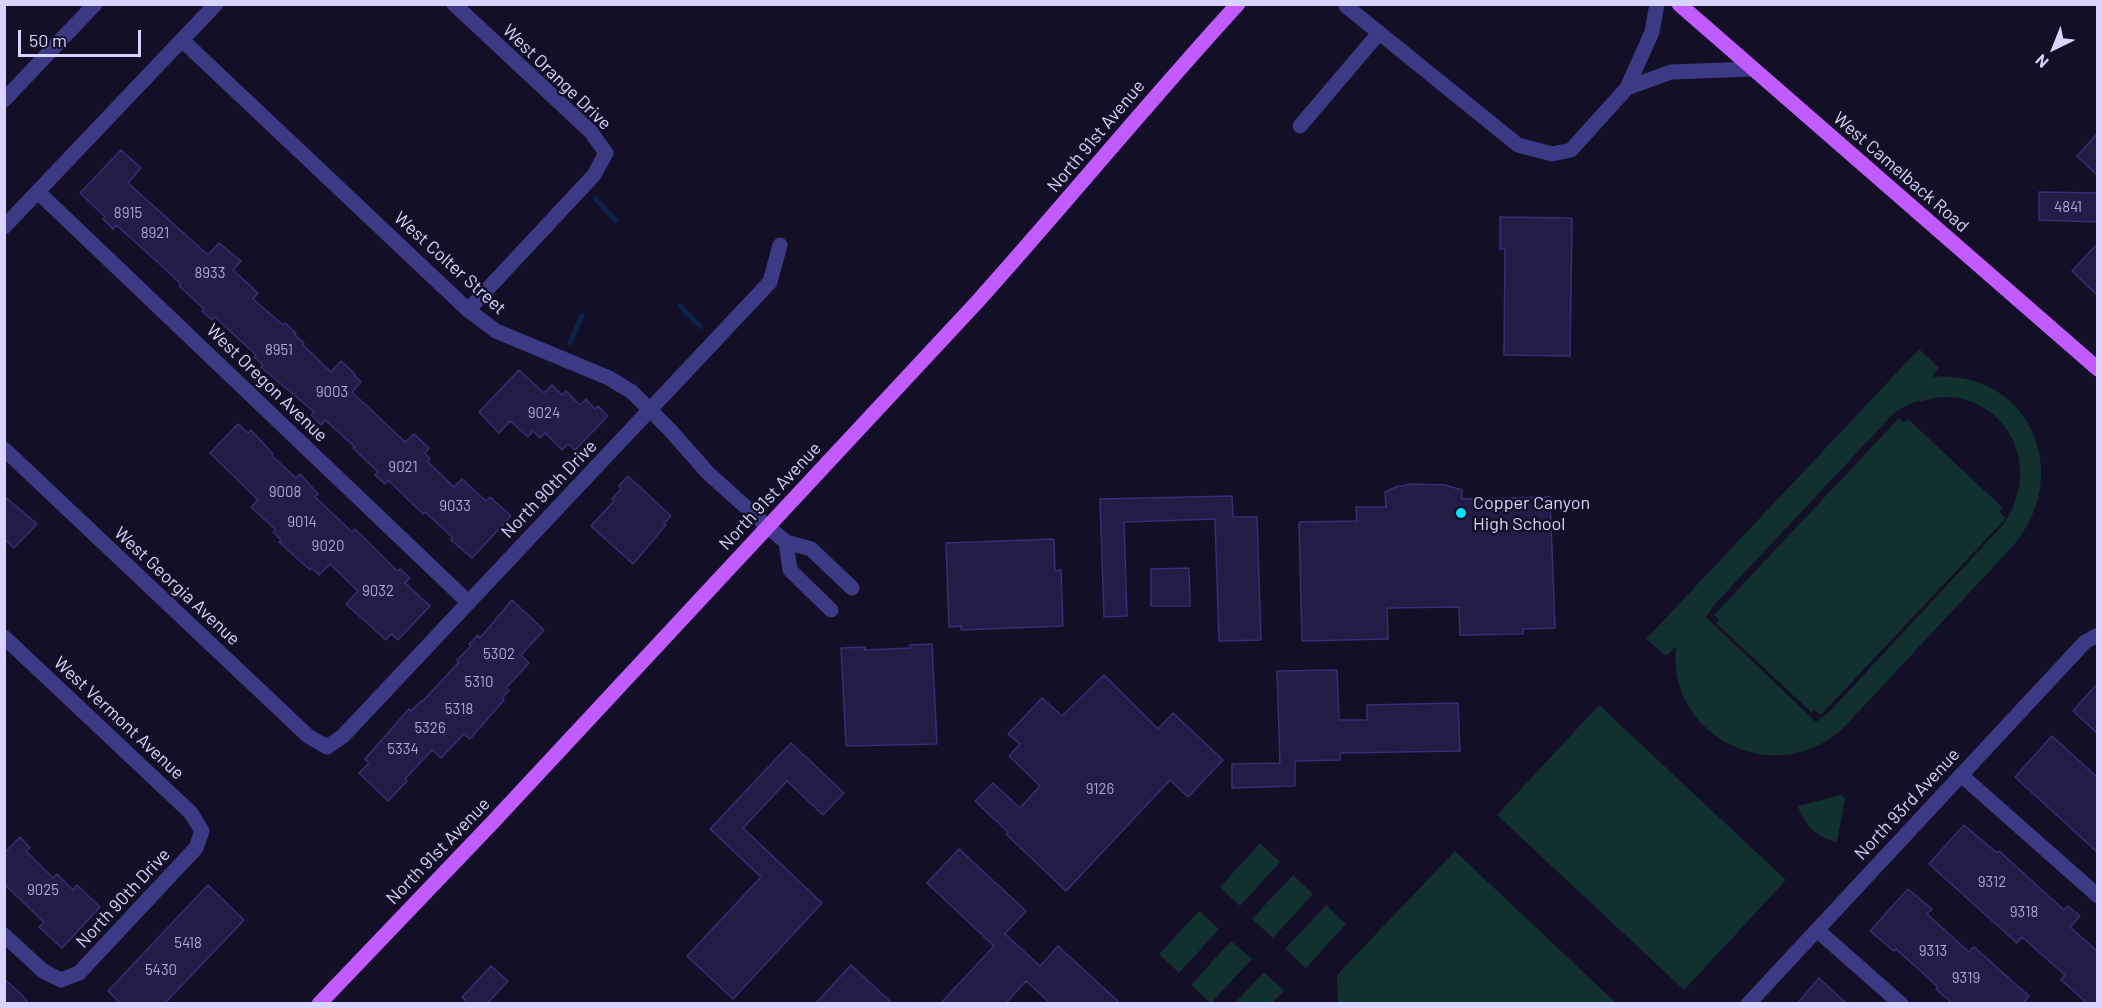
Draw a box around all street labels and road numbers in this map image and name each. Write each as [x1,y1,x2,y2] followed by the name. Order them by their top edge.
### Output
[498,20,616,134] street label: West Orange Drive
[1043,75,1149,197] street label: North 91st Avenue
[1829,107,1973,237] street label: West Camelback Road
[390,207,510,319] street label: West Colter Street
[202,320,332,446] street label: West Oregon Avenue
[497,435,601,543] street label: North 90th Drive
[714,437,826,555] street label: North 91st Avenue
[110,522,244,650] street label: West Georgia Avenue
[49,652,189,784] street label: West Vermont Avenue
[1850,744,1964,864] street label: North 93rd Avenue
[382,793,494,909] street label: North 91st Avenue
[71,844,175,952] street label: North 90th Drive

